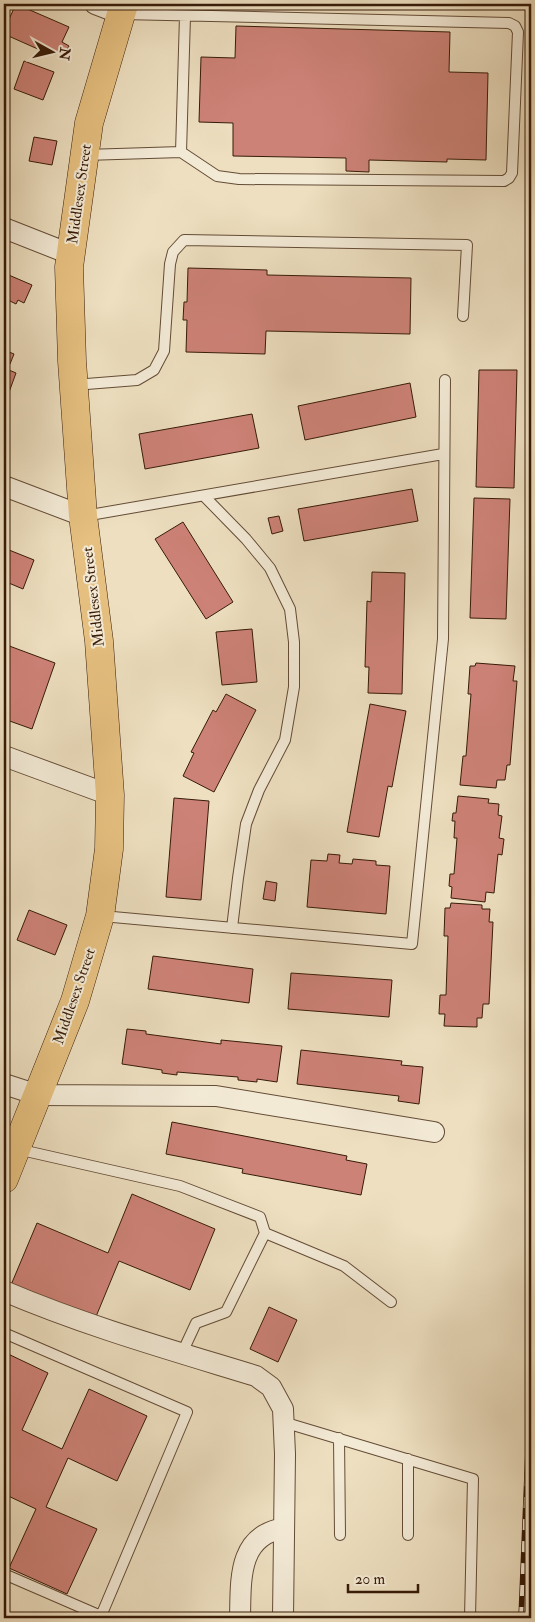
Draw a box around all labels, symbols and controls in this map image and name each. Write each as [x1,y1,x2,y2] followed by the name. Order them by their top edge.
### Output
[28,28,78,78] north arrow
[55,45,74,62] text: N
[63,143,96,245] street label: Middlesex Street
[78,546,109,648] street label: Middlesex Street
[49,945,100,1047] street label: Middlesex Street
[348,1562,418,1594] scale bar
[355,1570,385,1589] text: 20 m

